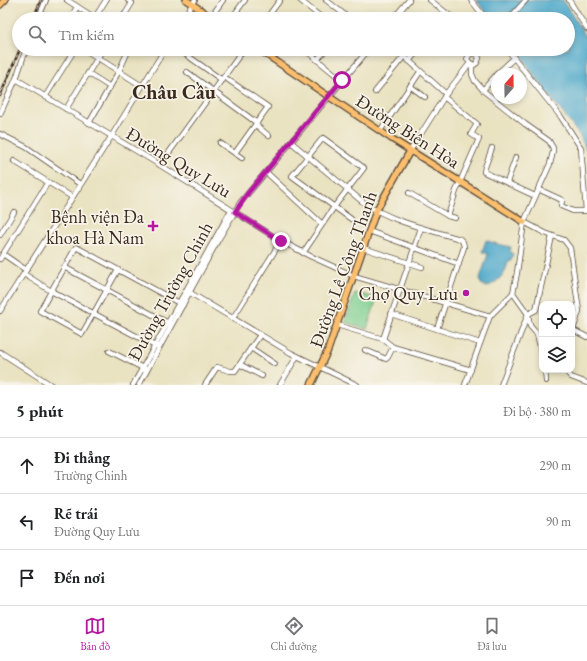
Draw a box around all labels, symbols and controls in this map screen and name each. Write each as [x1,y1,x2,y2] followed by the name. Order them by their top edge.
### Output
[12,12,575,56] search box
[26,23,48,45] icon: search
[58,25,115,44] text: Tìm kiếm
[491,68,527,104] north arrow
[333,71,351,89] route start
[132,79,216,105] district label: Châu Cầu
[352,89,465,174] street label: Đường Biên Hòa
[122,122,236,203] street label: Đường Quy Lưu
[304,188,382,350] street label: Đường Lê Công Thanh
[46,205,145,249] place label: Bệnh viện Đa khoa Hà Nam
[122,217,218,365] street label: Đường Trường Chinh
[147,220,159,232] marker: Bệnh viện Đa khoa Hà Nam
[272,232,290,250] route end
[358,282,459,305] place label: Chợ Quy Lưu
[461,288,471,298] marker: Chợ Quy Lưu
[539,301,575,373] map controls
[539,301,575,337] button: locate
[539,337,575,373] button: layers
[16,400,63,422] text: 5 phút
[503,403,571,420] text: Đi bộ · 380 m
[54,448,110,467] text: Đi thẳng
[16,455,38,477] icon: ahead
[540,457,571,474] text: 290 m
[54,467,127,484] text: Trường Chinh
[54,504,98,523] text: Rẽ trái
[16,511,38,533] icon: left
[546,513,571,530] text: 90 m
[54,523,140,540] text: Đường Quy Lưu
[16,567,38,589] icon: arrive
[54,568,105,587] text: Đến nơi
[80,615,110,653] tab: Bản đồ
[271,615,317,653] tab: Chỉ đường
[477,615,507,653] tab: Đã lưu

